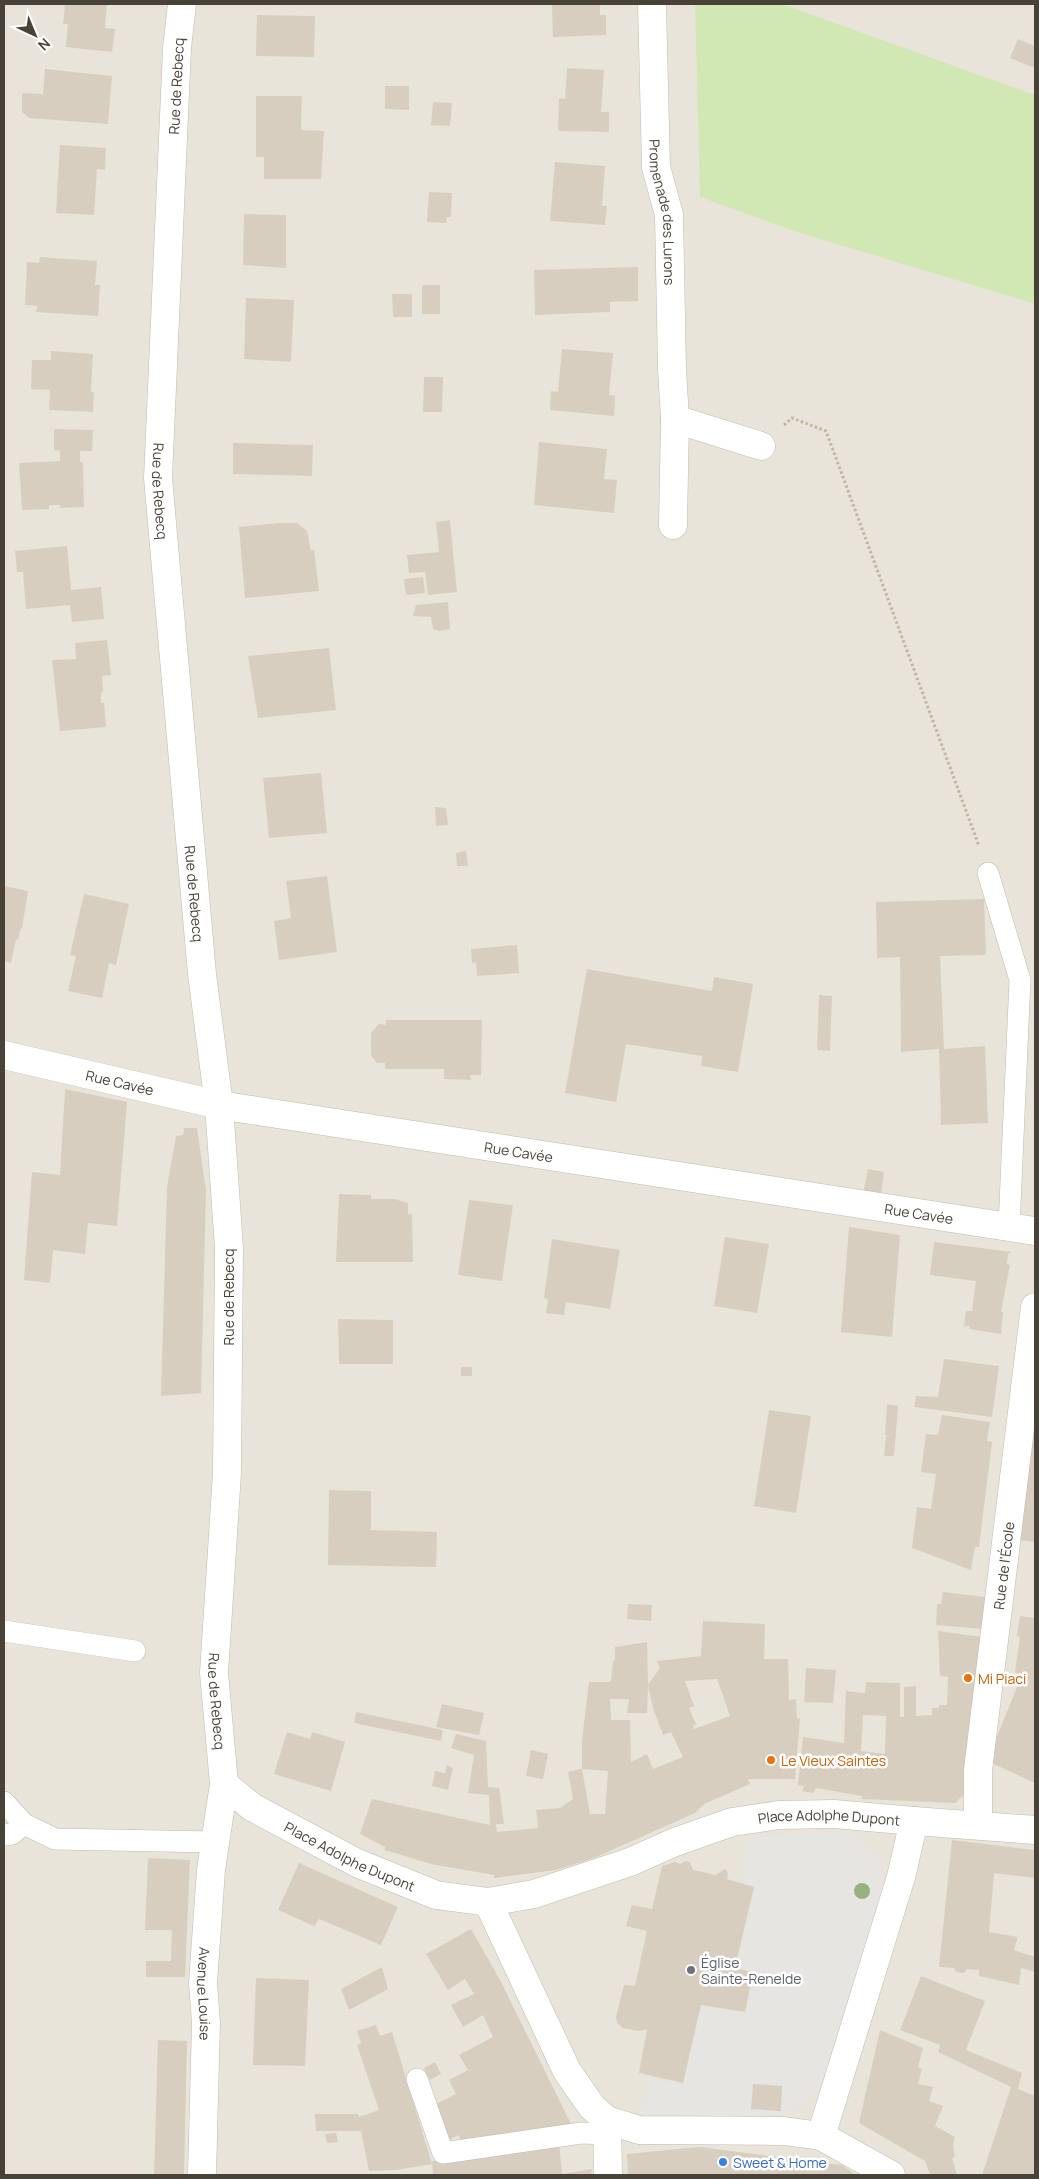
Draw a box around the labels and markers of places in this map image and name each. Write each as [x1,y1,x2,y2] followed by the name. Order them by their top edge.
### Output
[978,1669,1026,1688] place label: Mi Piaci
[962,1672,974,1684] marker: Mi Piaci
[781,1751,886,1770] place label: Le Vieux Saintes
[765,1754,777,1766] marker: Le Vieux Saintes
[701,1953,801,1988] place label: Église Sainte-Renelde
[685,1964,697,1976] marker: Église Sainte-Renelde
[733,2153,827,2172] place label: Sweet & Home
[717,2156,729,2168] marker: Sweet & Home

